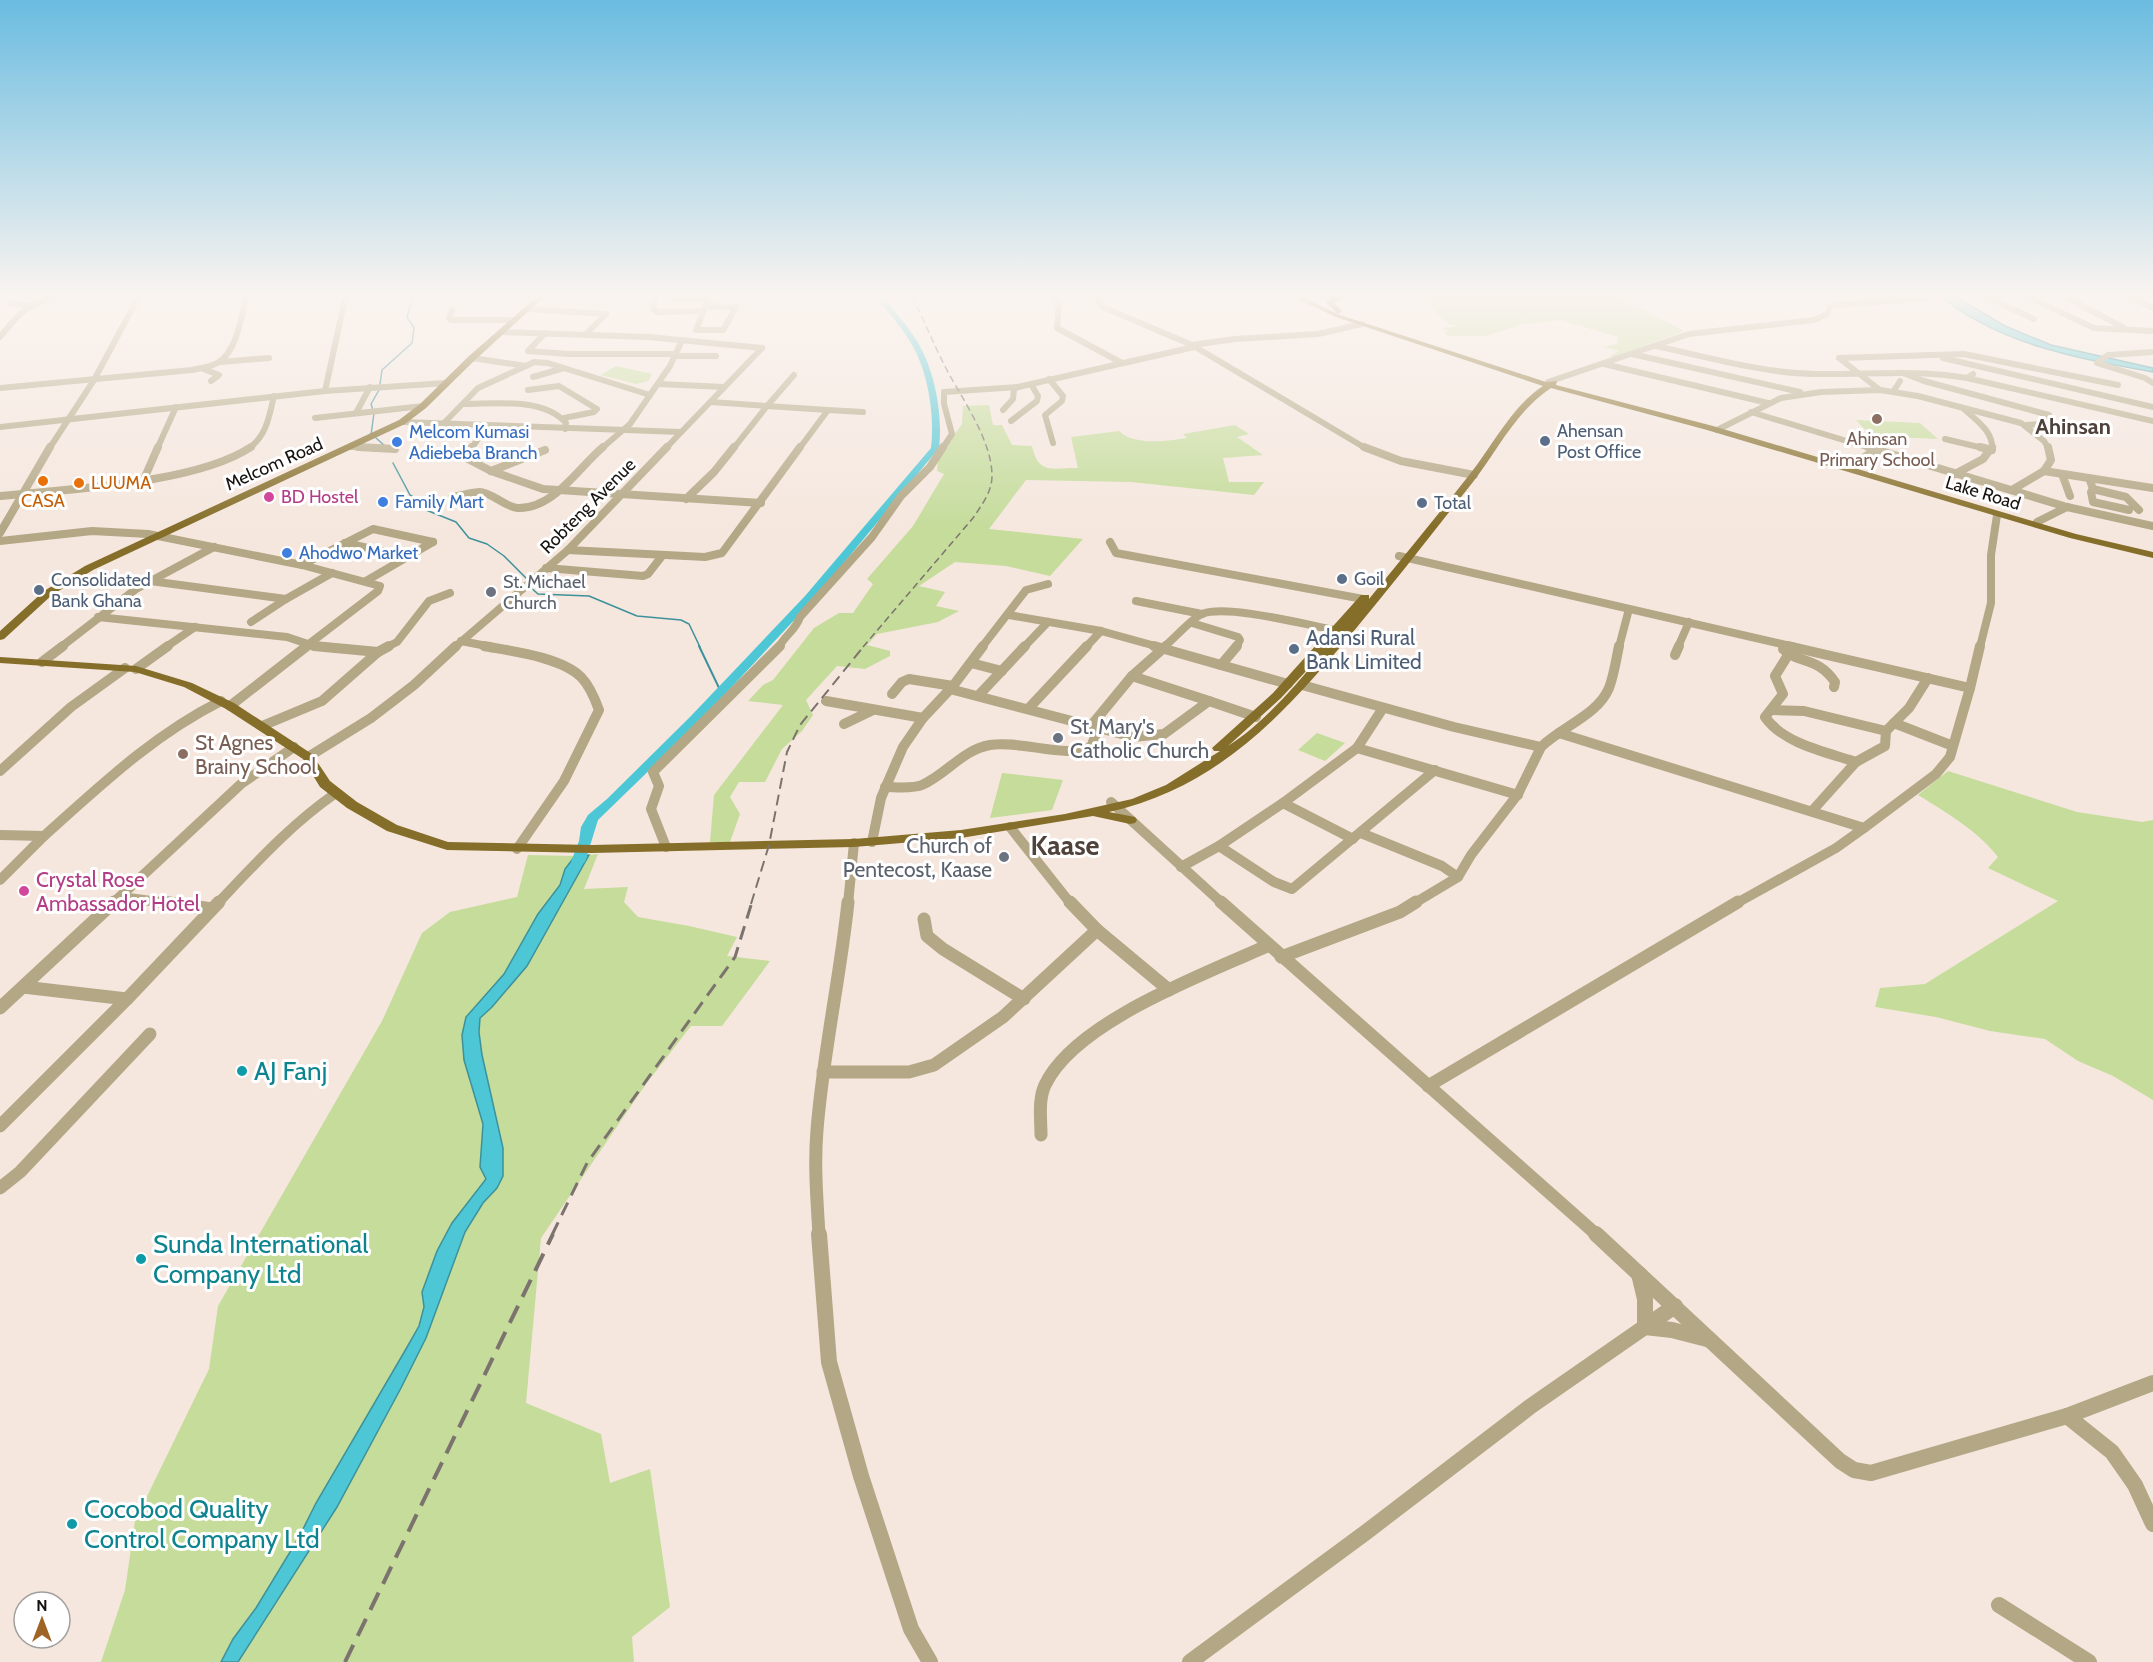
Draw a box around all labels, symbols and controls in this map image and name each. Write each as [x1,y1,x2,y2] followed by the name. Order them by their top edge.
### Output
[1870,412,1884,426] marker: Ahinsan Primary School
[2035,413,2111,440] district label: Ahinsan
[1557,420,1641,463] place label: Ahensan Post Office
[409,421,538,464] place label: Melcom Kumasi Adiebeba Branch
[1819,428,1935,471] place label: Ahinsan Primary School
[222,433,326,495] street label: Melcom Road
[1538,434,1552,448] marker: Ahensan Post Office
[390,435,404,449] marker: Melcom Kumasi Adiebeba Branch
[536,454,640,558] street label: Robteng Avenue
[1943,471,2023,515] street label: Lake Road
[91,472,151,494] place label: LUUMA
[36,474,50,488] marker: CASA
[72,476,86,490] marker: LUUMA
[281,486,359,508] place label: BD Hostel
[21,490,65,512] place label: CASA
[262,490,276,504] marker: BD Hostel
[395,491,484,513] place label: Family Mart
[1434,492,1472,514] place label: Total
[376,495,390,509] marker: Family Mart
[1415,496,1429,510] marker: Total
[299,542,418,564] place label: Ahodwo Market
[280,546,294,560] marker: Ahodwo Market
[1354,568,1385,590] place label: Goil
[51,569,151,612] place label: Consolidated Bank Ghana
[503,571,586,614] place label: St. Michael Church
[1335,572,1349,586] marker: Goil
[32,583,46,597] marker: Consolidated Bank Ghana
[484,585,498,599] marker: St. Michael Church
[1306,625,1422,674] place label: Adansi Rural Bank Limited
[1287,642,1301,656] marker: Adansi Rural Bank Limited
[1070,714,1209,763] place label: St. Mary's Catholic Church
[195,730,316,779] place label: St Agnes Brainy School
[1051,731,1065,745] marker: St. Mary's Catholic Church
[176,747,190,761] marker: St Agnes Brainy School
[1030,829,1100,862] district label: Kaase
[843,833,992,882] place label: Church of Pentecost, Kaase
[997,850,1011,864] marker: Church of Pentecost, Kaase
[36,867,200,916] place label: Crystal Rose Ambassador Hotel
[17,884,31,898] marker: Crystal Rose Ambassador Hotel
[254,1055,327,1087] place label: AJ Fanj
[235,1064,249,1078] marker: AJ Fanj
[153,1228,368,1290] place label: Sunda International Company Ltd
[134,1252,148,1266] marker: Sunda International Company Ltd
[84,1493,320,1555] place label: Cocobod Quality Control Company Ltd
[65,1517,79,1531] marker: Cocobod Quality Control Company Ltd
[12,1590,72,1650] north arrow
[36,1596,48,1615] text: N

